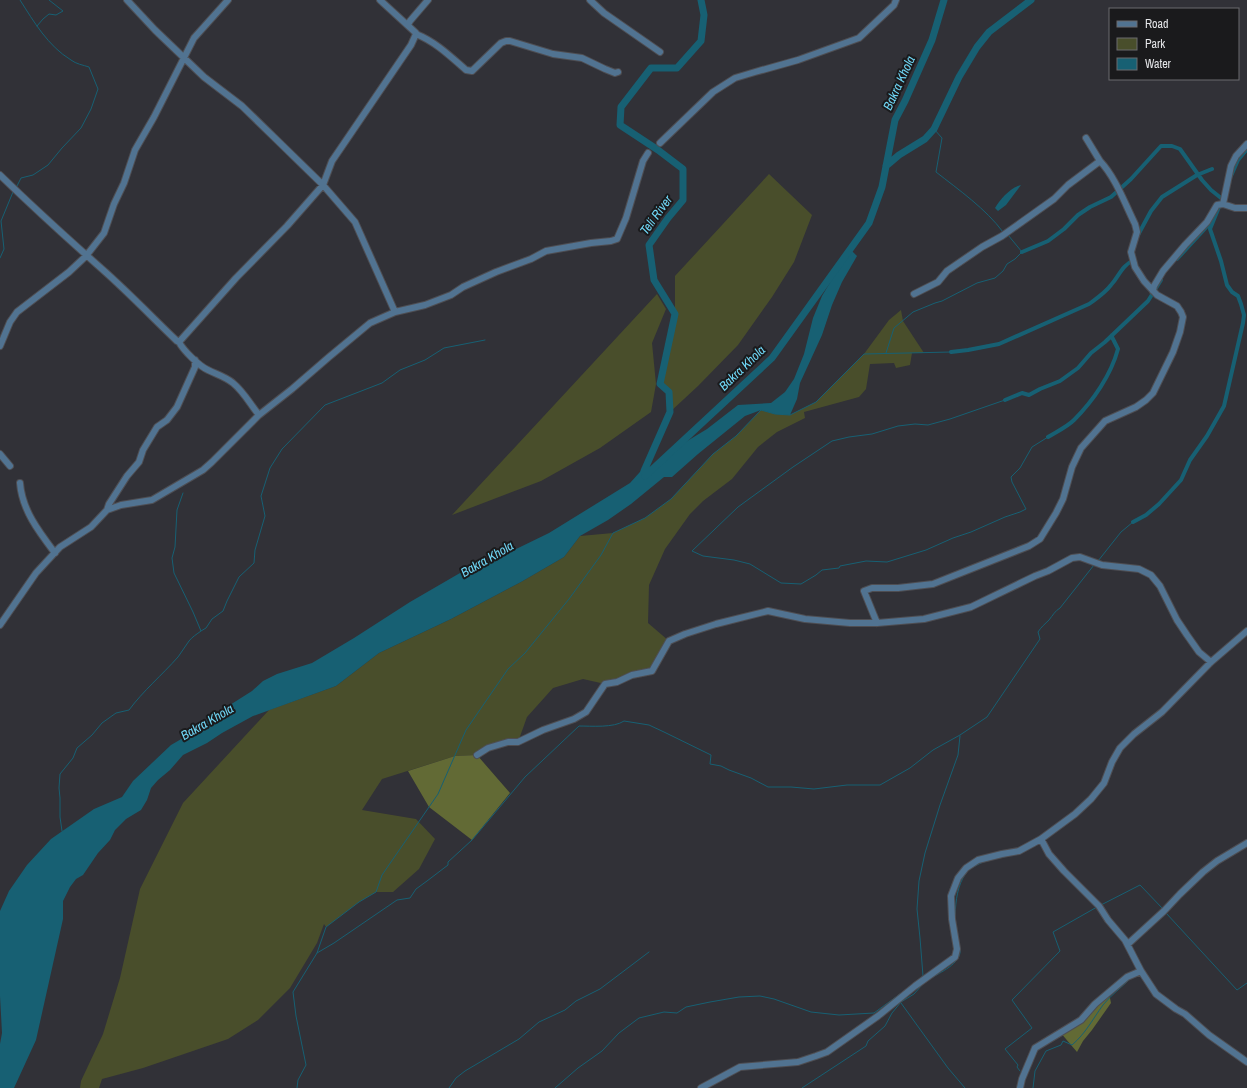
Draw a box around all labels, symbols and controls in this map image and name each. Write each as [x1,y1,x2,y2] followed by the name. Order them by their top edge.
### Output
[1109,8,1239,80] legend
[1145,16,1169,32] text: Road
[1145,36,1165,52] text: Park
[879,53,919,113] water label: Bakra Khola
[1145,56,1172,72] text: Water
[636,192,676,238] water label: Teli River
[715,342,769,394] water label: Bakra Khola
[458,537,516,581] water label: Bakra Khola
[178,700,236,744] water label: Bakra Khola

